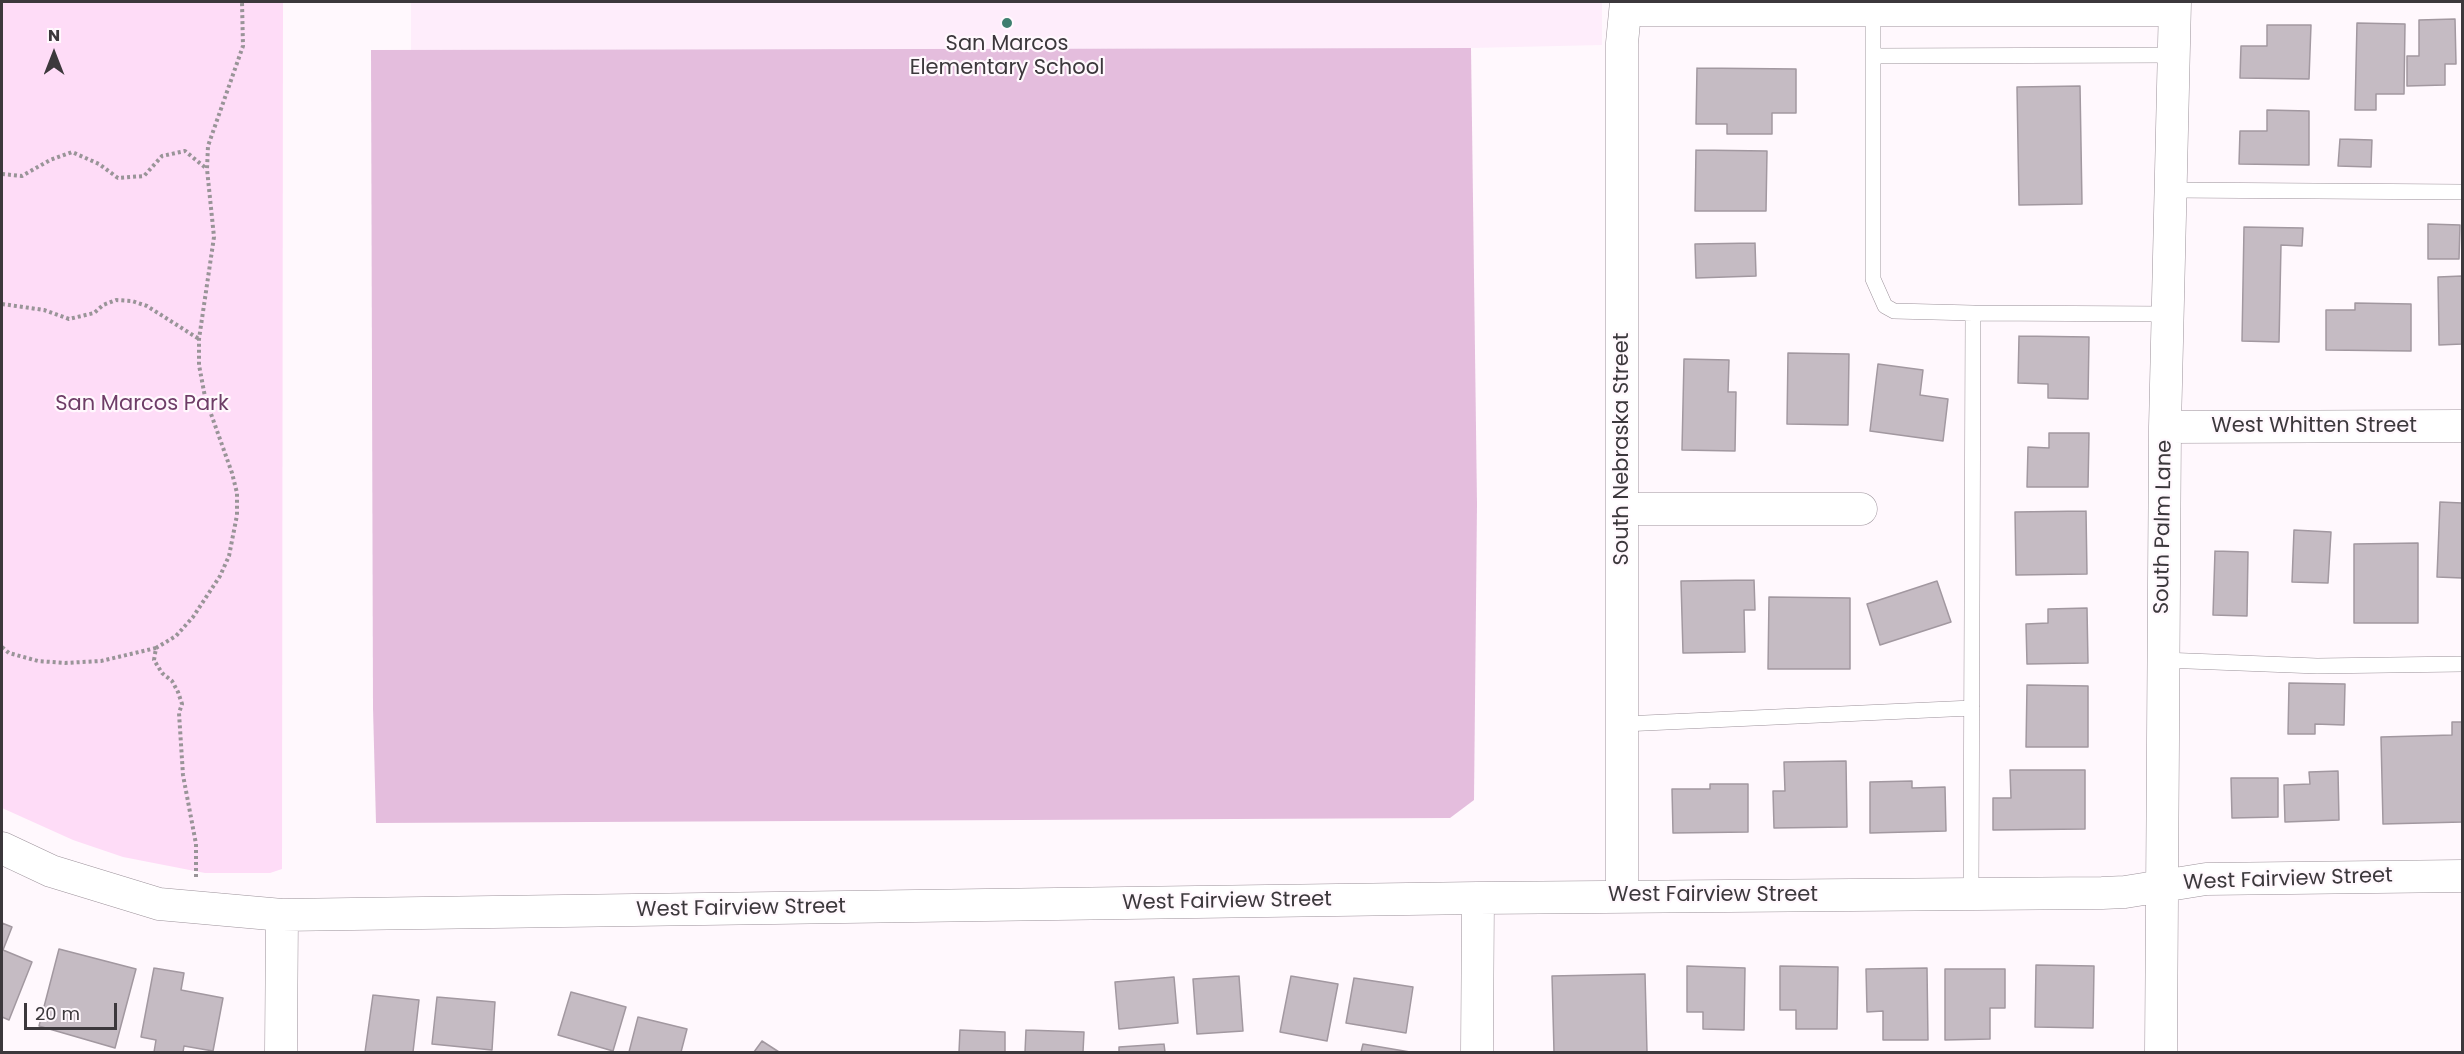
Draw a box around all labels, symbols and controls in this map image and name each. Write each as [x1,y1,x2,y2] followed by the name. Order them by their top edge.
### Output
[1000,16,1014,30] marker: San Marcos Elementary School
[24,24,84,84] north arrow
[48,24,60,47] text: N
[910,32,1104,82] place label: San Marcos Elementary School
[1610,333,1636,565] street label: South Nebraska Street
[55,392,229,418] park label: San Marcos Park
[2211,414,2417,440] street label: West Whitten Street
[2150,440,2178,614] street label: South Palm Lane
[2183,864,2393,896] street label: West Fairview Street
[1608,883,1818,909] street label: West Fairview Street
[1122,888,1332,916] street label: West Fairview Street
[636,895,846,923] street label: West Fairview Street
[27,991,120,1029] scale bar
[35,1001,80,1026] text: 20 m

